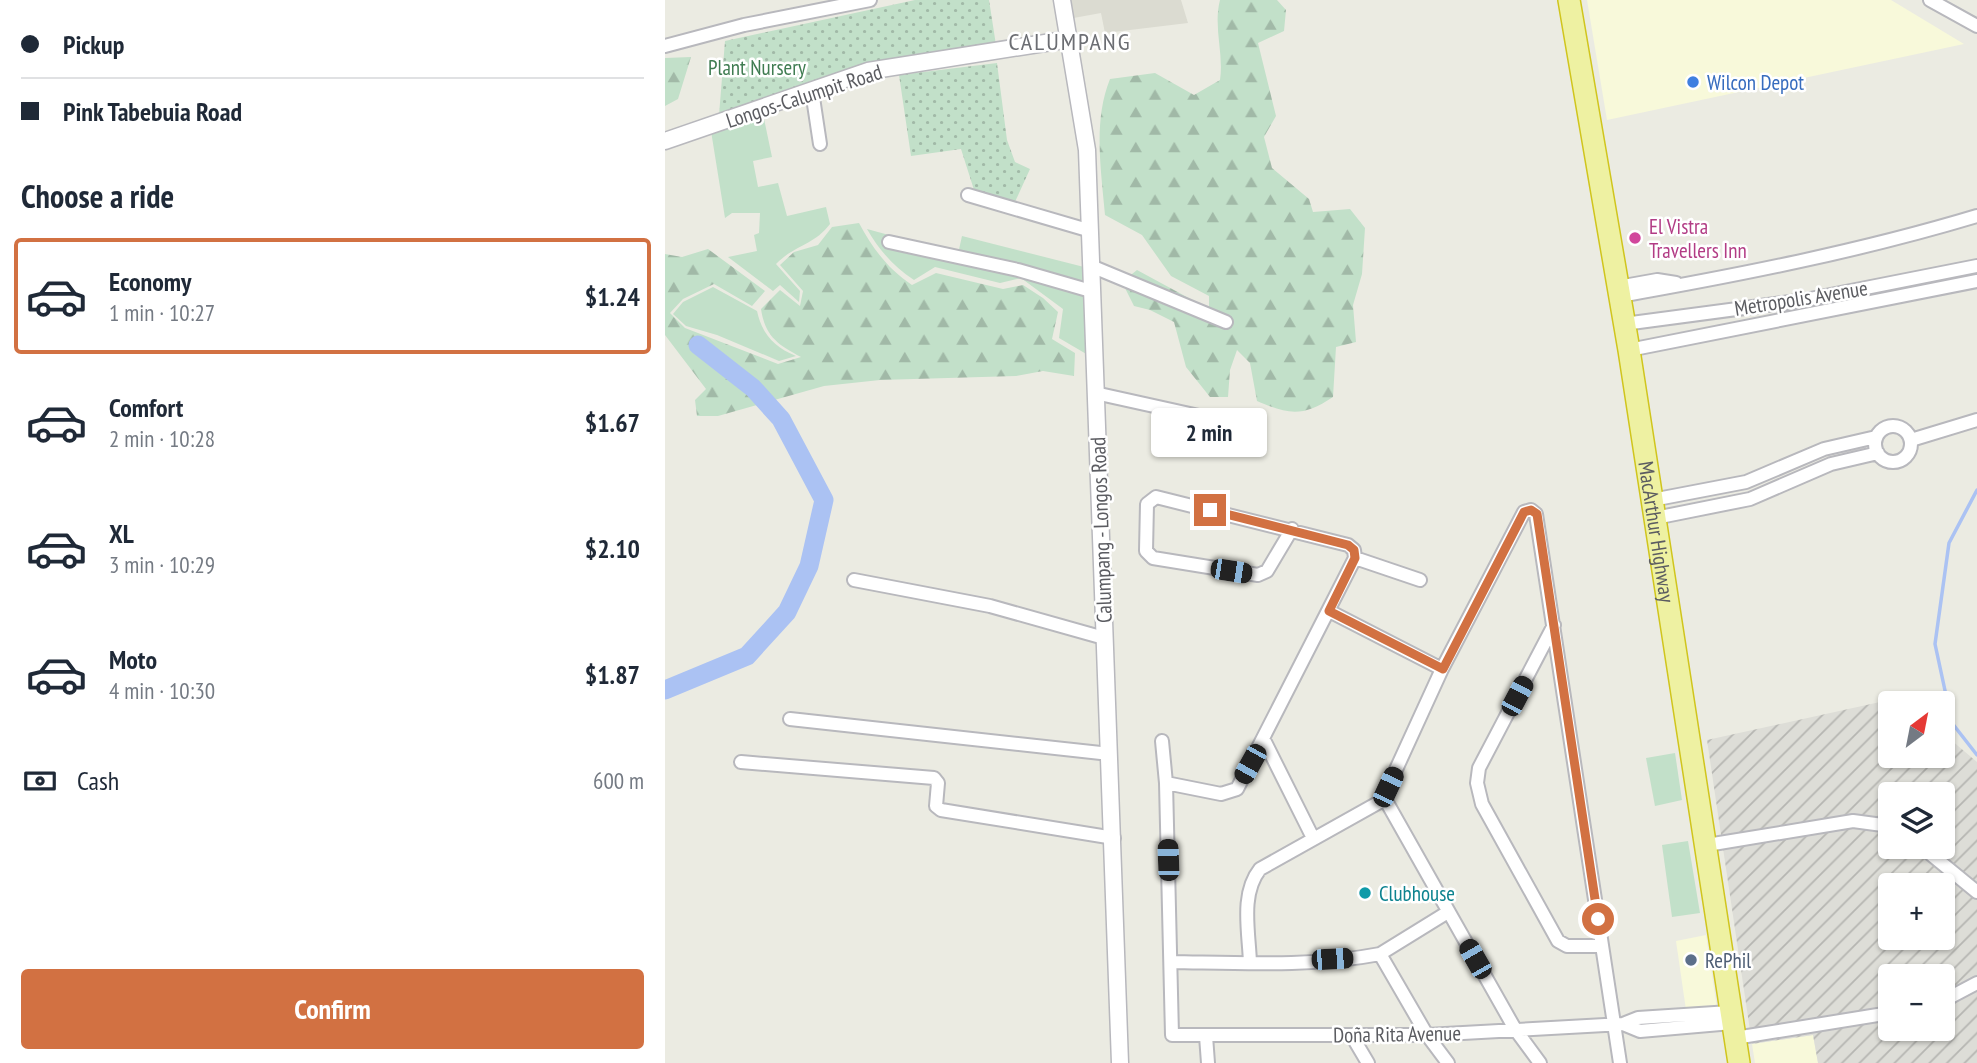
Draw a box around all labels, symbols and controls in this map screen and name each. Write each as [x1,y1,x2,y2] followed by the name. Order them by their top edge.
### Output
[1008,26,1132,57] district label: CALUMPANG
[63,28,124,61] text: Pickup
[708,54,806,81] park label: Plant Nursery
[723,58,885,134] street label: Longos-Calumpit Road
[1707,69,1804,96] place label: Wilcon Depot
[1685,74,1701,90] marker: Wilcon Depot
[63,95,242,128] text: Pink Tabebuia Road
[21,175,174,217] text: Choose a ride
[1649,213,1747,264] place label: El Vistra Travellers Inn
[1627,230,1643,246] marker: El Vistra Travellers Inn
[25,265,88,328] icon: car
[109,265,191,298] text: Economy
[1733,274,1869,322] street label: Metropolis Avenue
[585,280,640,313] text: $1.24
[109,298,215,327] text: 1 min · 10:27
[25,391,88,454] icon: car
[109,391,183,424] text: Comfort
[585,406,640,439] text: $1.67
[1152,408,1268,458] callout: 2 min
[1186,418,1232,447] text: 2 min
[109,424,215,453] text: 2 min · 10:28
[1084,436,1118,624] street label: Calumpang - Longos Road
[1633,459,1681,604] street label: MacArthur Highway
[1194,494,1226,526] route end
[25,517,88,580] icon: car
[109,517,134,550] text: XL
[585,532,640,565] text: $2.10
[109,550,215,579] text: 3 min · 10:29
[1209,557,1254,585] car
[25,643,88,706] icon: car
[109,643,157,676] text: Moto
[585,658,640,691] text: $1.87
[1498,673,1537,719] car
[109,676,215,705] text: 4 min · 10:30
[1878,691,1955,768] north arrow
[1878,691,1955,1041] map controls
[1231,741,1270,787] car
[21,762,59,800] icon: cash
[77,764,119,797] text: Cash
[1370,764,1407,810] car
[593,766,644,795] text: 600 m
[1878,782,1955,859] button: layers
[1157,839,1180,881] car
[1878,873,1955,950] button: +
[1379,880,1455,907] place label: Clubhouse
[1357,885,1373,901] marker: Clubhouse
[1582,903,1614,935] route start
[1456,936,1495,982] car
[1311,947,1354,971] car
[1705,947,1751,974] place label: RePhil
[1683,952,1699,968] marker: RePhil
[1878,964,1955,1041] button: −
[21,969,644,1049] button: Confirm
[1333,1019,1461,1049] street label: Doña Rita Avenue

